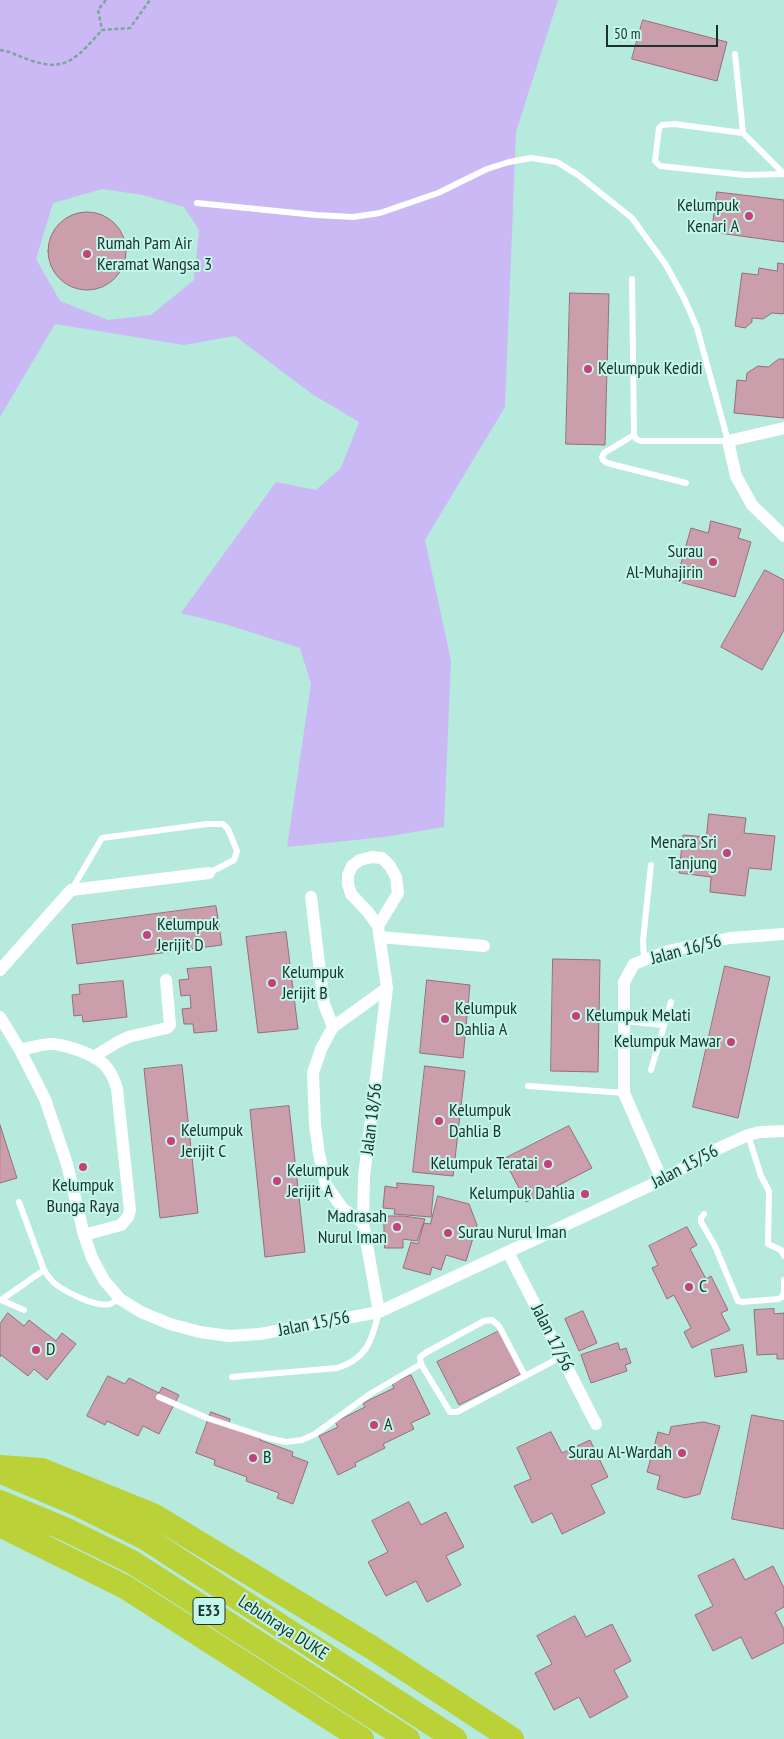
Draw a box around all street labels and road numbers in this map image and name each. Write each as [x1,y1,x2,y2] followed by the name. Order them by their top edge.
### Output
[648,930,724,970] street label: Jalan 16/56
[357,1082,387,1156] street label: Jalan 18/56
[648,1140,722,1194] street label: Jalan 15/56
[526,1301,578,1375] street label: Jalan 17/56
[276,1306,352,1342] street label: Jalan 15/56
[234,1591,332,1665] street label: Lebuhraya DUKE
[193,1598,225,1624] road number: E33

